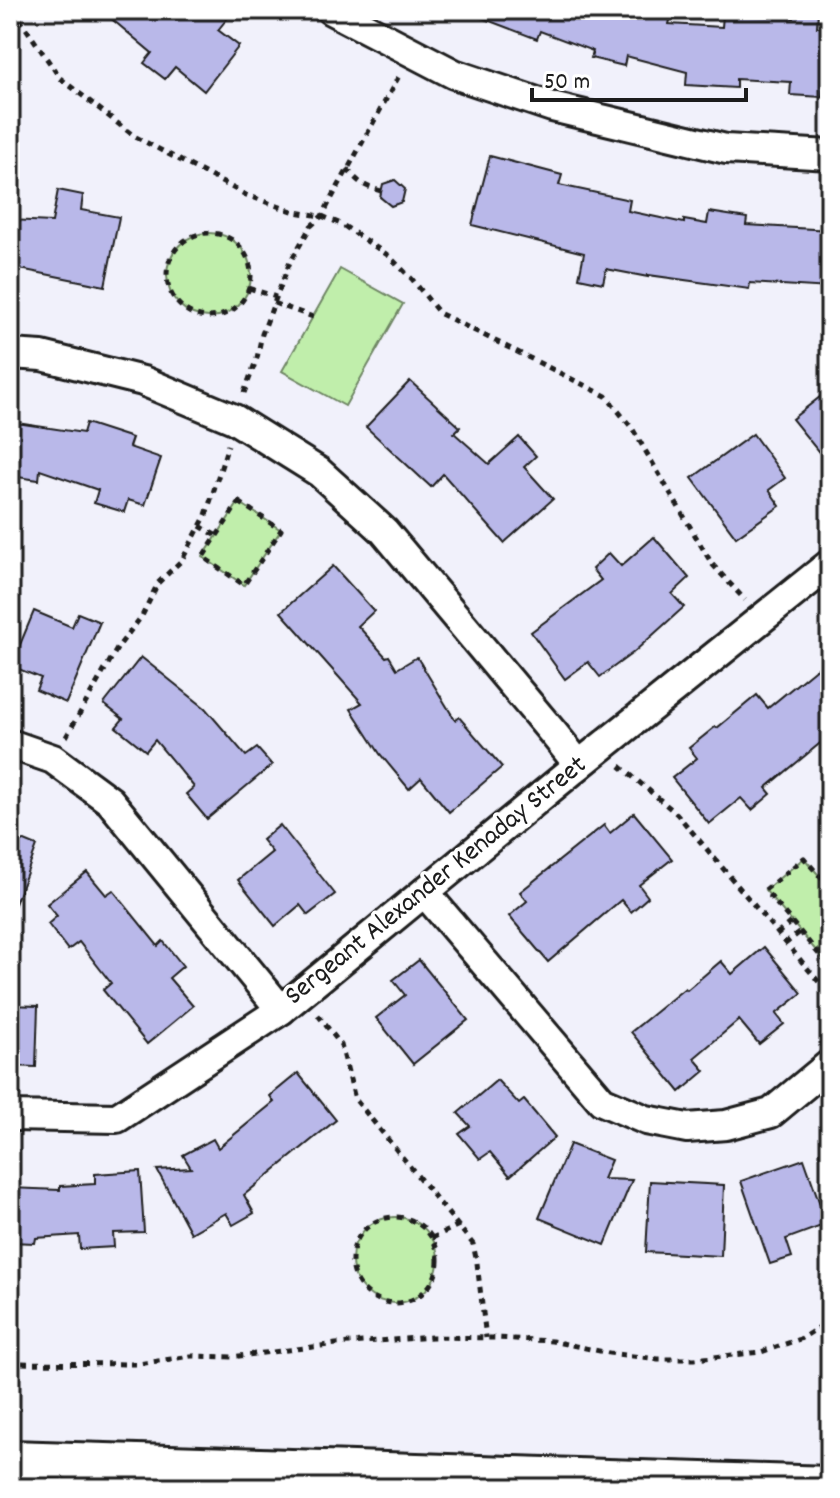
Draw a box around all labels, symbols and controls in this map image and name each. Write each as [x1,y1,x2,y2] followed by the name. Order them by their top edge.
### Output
[532,52,746,102] scale bar
[544,66,590,100] text: 50 m
[277,747,597,1017] street label: Sergeant Alexander Kenaday Street

